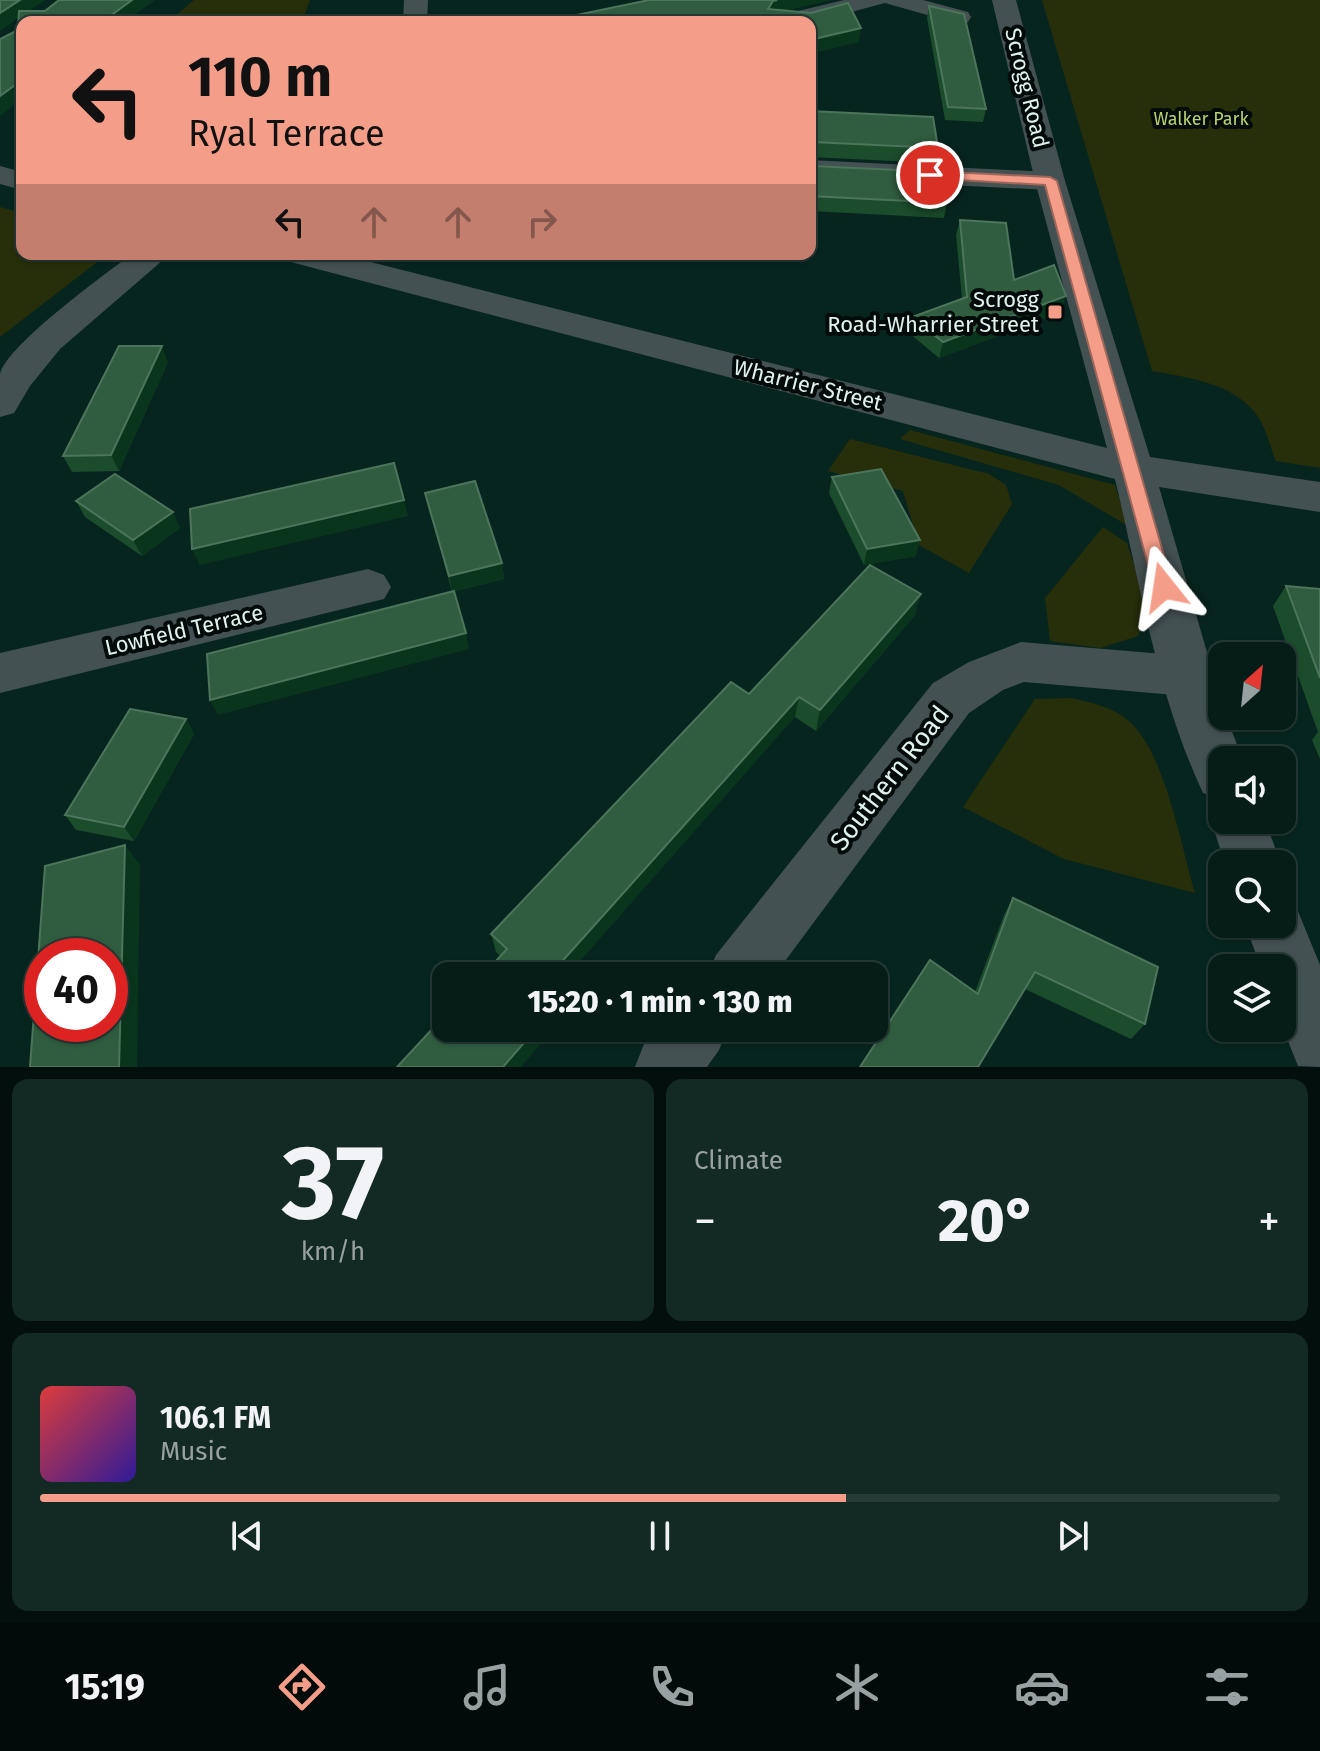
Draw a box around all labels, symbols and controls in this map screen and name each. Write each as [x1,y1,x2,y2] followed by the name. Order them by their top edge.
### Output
[999,25,1055,151] street label: Scrogg Road
[188,44,332,111] text: 110 m
[56,48,160,152] icon: left
[1153,108,1249,130] park label: Walker Park
[188,112,385,156] text: Ryal Terrace
[896,141,964,209] pin
[908,153,952,197] icon: arrive
[268,200,312,244] icon: left
[352,200,396,244] icon: ahead
[436,200,480,244] icon: ahead
[520,200,564,244] icon: right
[827,286,1040,338] place label: Scrogg Road-Wharrier Street
[1046,303,1064,321] marker: Scrogg Road-Wharrier Street
[731,353,885,417] street label: Wharrier Street
[1122,545,1206,629] position arrow
[102,599,266,661] street label: Lowfield Terrace
[1208,642,1296,730] north arrow
[1208,642,1296,1042] map controls
[824,699,956,857] street label: Southern Road
[1208,746,1296,834] button: sound
[1208,850,1296,938] button: search
[24,938,128,1042] speed limit sign: 40
[1208,954,1296,1042] button: layers
[528,984,792,1020] text: 15:20 · 1 min · 130 m
[282,1121,384,1246] text: 37
[694,1145,783,1176] text: Climate
[938,1185,1036,1257] text: 20°
[694,1195,716,1248] text: −
[1258,1195,1280,1248] text: +
[301,1236,365,1267] text: km/h
[160,1400,271,1436] text: 106.1 FM
[160,1436,227,1467] text: Music
[225,1514,269,1558] icon: previous
[638,1514,682,1558] icon: pause
[1051,1514,1095,1558] icon: next
[274,1659,330,1715] icon: directions
[459,1659,515,1715] icon: music
[644,1659,700,1715] icon: phone
[829,1659,885,1715] icon: climate
[1014,1659,1070,1715] icon: car
[1199,1659,1255,1715] icon: filters
[65,1665,145,1709] text: 15:19

